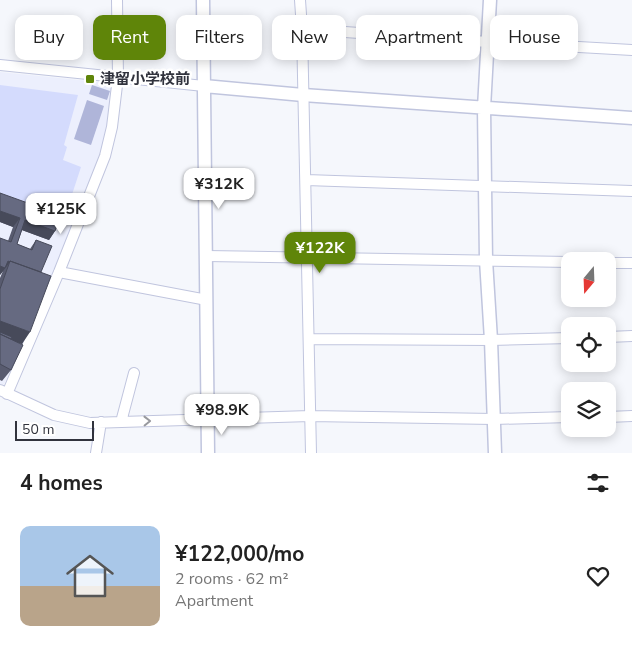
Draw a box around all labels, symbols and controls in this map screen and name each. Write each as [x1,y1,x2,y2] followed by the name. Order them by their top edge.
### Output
[15,15,83,60] chip: Buy
[93,15,166,60] chip: Rent
[176,15,262,60] chip: Filters
[272,15,346,60] chip: New
[356,15,480,60] chip: Apartment
[490,15,578,60] chip: House
[100,69,190,89] place label: 津留小学校前
[84,73,96,85] marker: 津留小学校前
[184,168,254,210] pin: ¥312K
[194,173,244,195] text: ¥312K
[26,192,96,235] pin: ¥125K
[36,198,86,220] text: ¥125K
[285,232,355,274] pin: ¥122K
[295,237,345,259] text: ¥122K
[561,252,616,308] north arrow
[561,252,616,437] map controls
[561,317,616,372] button: locate
[561,382,616,437] button: layers
[181,394,263,436] pin: ¥98.9K
[196,399,249,421] text: ¥98.9K
[144,416,152,427] one-way arrow
[15,418,94,441] scale bar
[22,420,54,439] text: 50 m
[20,469,103,497] text: 4 homes
[584,469,612,497] icon: filters
[175,540,304,568] text: ¥122,000/mo
[60,546,120,606] icon: home
[584,562,612,590] icon: heart
[175,568,288,590] text: 2 rooms · 62 m²
[175,590,253,612] text: Apartment

